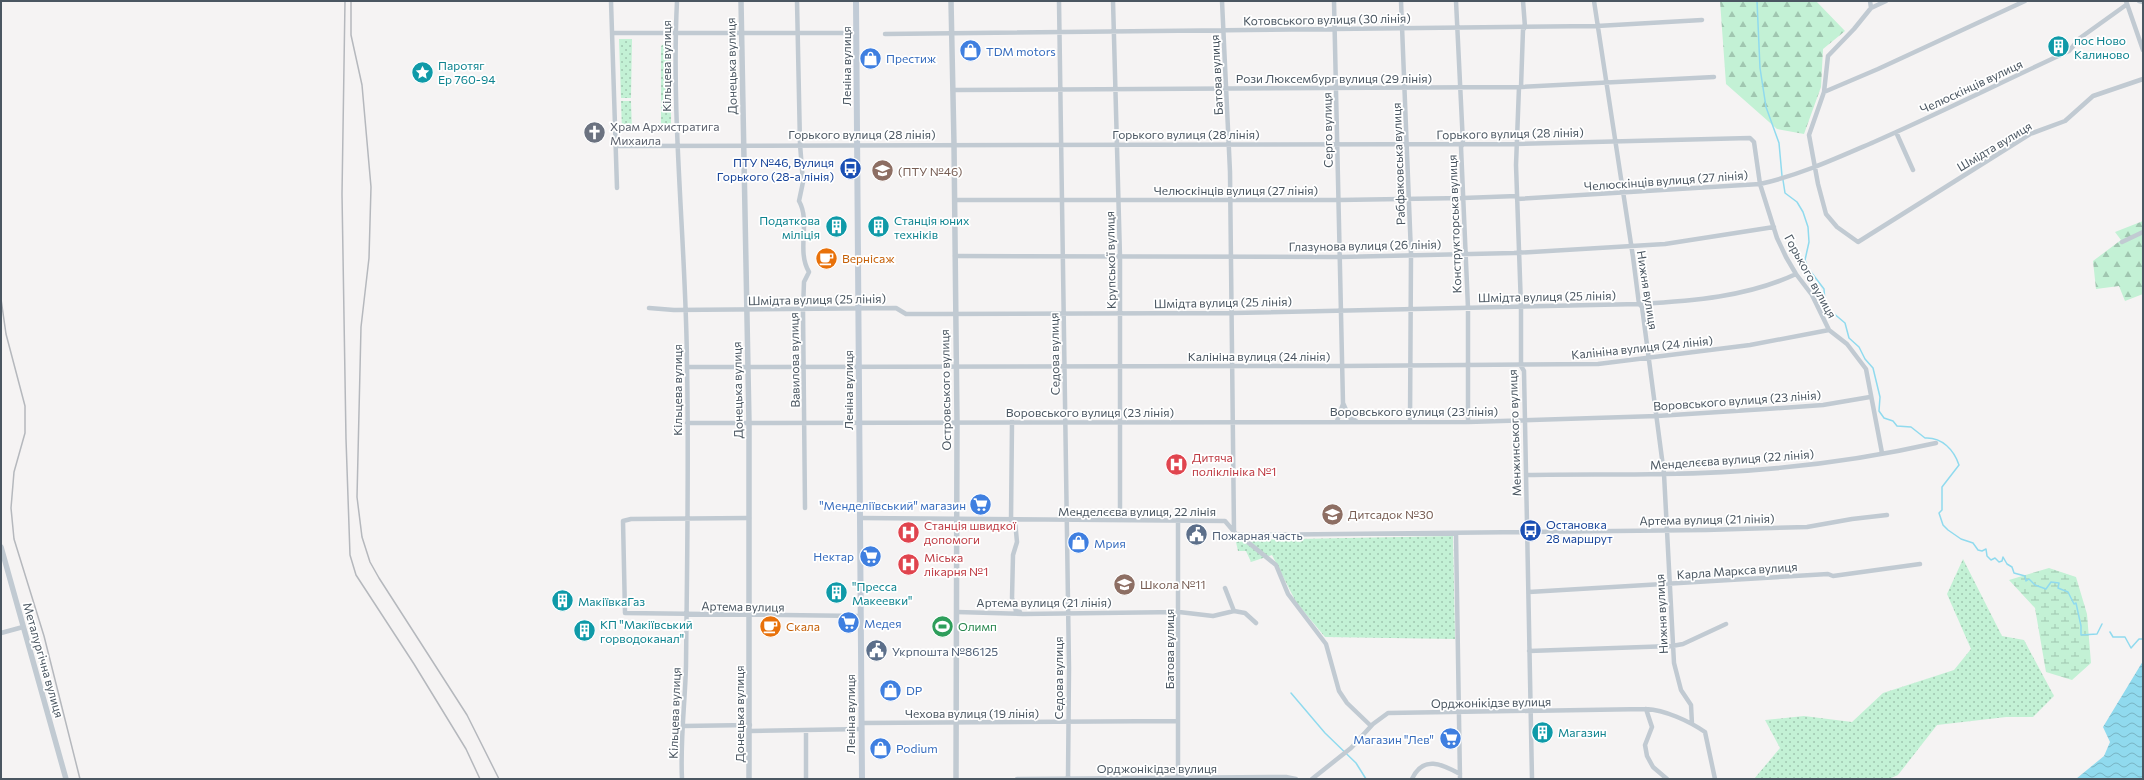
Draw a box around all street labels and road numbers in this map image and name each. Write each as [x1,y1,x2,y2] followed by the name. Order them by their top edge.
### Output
[1243,11,1411,27] street label: Котовського вулиця (30 лiнiя)
[723,17,739,115] street label: Донецька вулиця
[659,20,673,112] street label: Кільцева вулиця
[839,26,853,106] street label: Леніна вулиця
[1207,34,1225,116] street label: Батова вулиця
[1918,56,2024,116] street label: Челюскінців вулиця
[1236,71,1432,85] street label: Рози Люксембург вулиця (29 лiнiя)
[1319,92,1335,168] street label: Серго вулиця
[1389,102,1407,226] street label: Рабфаковська вулиця
[1954,118,2034,174] street label: Шмідта вулиця
[1436,125,1584,141] street label: Горького вулиця (28 лiнiя)
[788,127,936,141] street label: Горького вулиця (28 лiнiя)
[1112,127,1260,141] street label: Горького вулиця (28 лiнiя)
[1445,154,1463,294] street label: Конструкторська вулиця
[1583,167,1749,193] street label: Челюскінців вулиця (27 лiнiя)
[1154,183,1318,197] street label: Челюскінців вулиця (27 лiнiя)
[1102,211,1118,309] street label: Крупської вулиця
[1782,232,1840,320] street label: Горького вулиця
[1288,237,1442,253] street label: Глазунова вулиця (26 лiнiя)
[1635,249,1661,331] street label: Нижня вулиця
[1478,288,1616,304] street label: Шмідта вулиця (25 лiнiя)
[748,291,886,307] street label: Шмідта вулиця (25 лiнiя)
[1154,294,1292,310] street label: Шмідта вулиця (25 лiнiя)
[786,312,802,408] street label: Вавилова вулиця
[1046,312,1062,396] street label: Седова вулиця
[937,329,953,451] street label: Островського вулиця
[1570,333,1714,361] street label: Калініна вулиця (24 лiнiя)
[729,341,745,439] street label: Донецька вулиця
[670,344,684,436] street label: Кільцева вулиця
[1188,349,1330,363] street label: Калініна вулиця (24 лiнiя)
[841,350,855,430] street label: Леніна вулиця
[1505,369,1523,497] street label: Менжинського вулиця
[1653,387,1821,413] street label: Воровського вулиця (23 лiнiя)
[1330,404,1498,418] street label: Воровського вулиця (23 лiнiя)
[1006,405,1174,419] street label: Воровського вулиця (23 лiнiя)
[1649,446,1815,472] street label: Менделєєва вулиця (22 лiнiя)
[1058,504,1216,518] street label: Менделєєва вулиця, 22 лінія
[1639,511,1775,527] street label: Артема вулиця (21 лiнiя)
[1676,559,1798,581] street label: Карла Маркса вулиця
[1652,574,1670,654] street label: Нижня вулиця
[976,595,1112,609] street label: Артема вулиця (21 лiнiя)
[701,598,785,614] street label: Артема вулиця
[21,601,67,719] street label: Металургічна вулиця
[1162,609,1176,689] street label: Батова вулиця
[1051,637,1065,719] street label: Седова вулиця
[732,665,746,763] street label: Донецька вулиця
[665,667,683,759] street label: Кільцева вулиця
[843,674,857,754] street label: Леніна вулиця
[1431,694,1551,710] street label: Орджонікідзе вулиця
[905,706,1039,720] street label: Чехова вулиця (19 лiнiя)
[1097,761,1217,775] street label: Орджонікідзе вулиця

